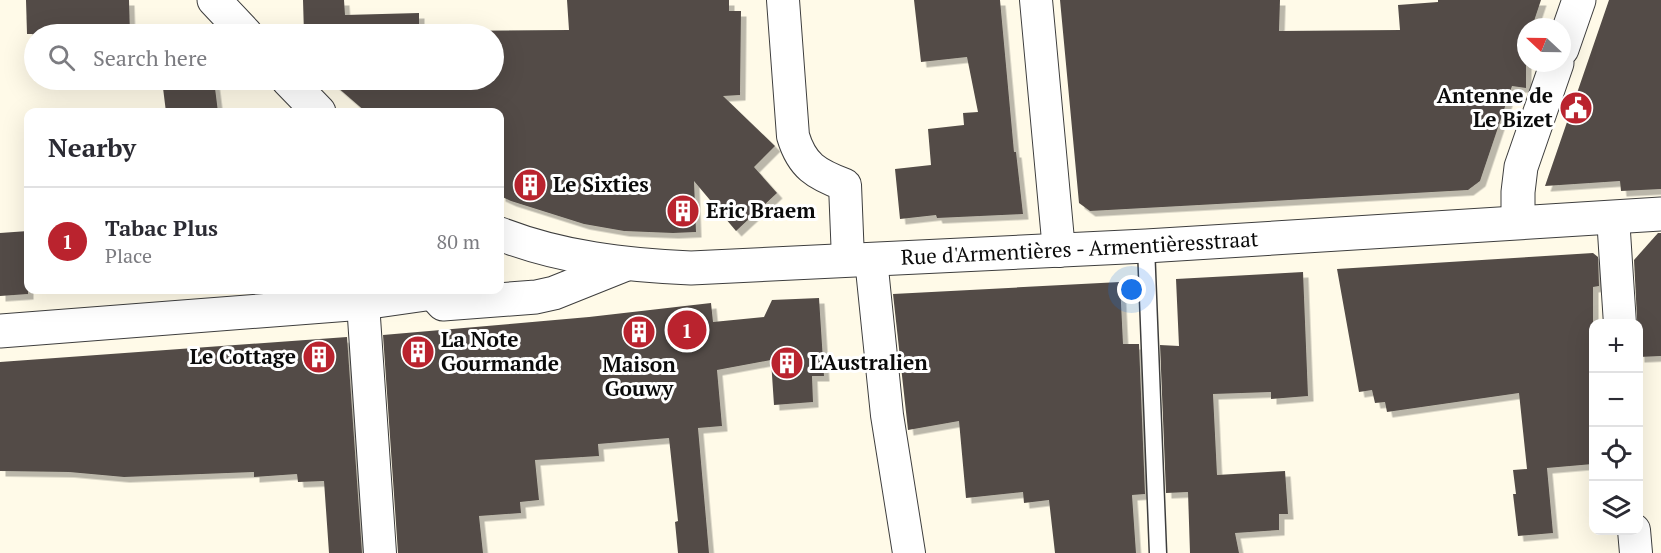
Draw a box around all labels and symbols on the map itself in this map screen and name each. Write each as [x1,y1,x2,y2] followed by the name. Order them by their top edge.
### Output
[1517,18,1571,72] north arrow
[1437,81,1554,133] place label: Antenne de Le Bizet
[1558,90,1594,126] public building icon: Antenne de Le Bizet
[512,167,548,203] building icon: Le Sixties
[553,170,649,198] place label: Le Sixties
[665,193,701,229] building icon: Eric Braem
[706,196,816,224] place label: Eric Braem
[900,224,1259,271] street label: Rue d'Armentières - Armentièresstraat
[1117,275,1146,304] your location
[668,308,706,352] pin: 1
[621,314,657,350] building icon: Maison Gouwy
[441,325,559,377] place label: La Note Gourmande
[400,334,436,370] building icon: La Note Gourmande
[301,339,337,375] building icon: Le Cottage
[190,342,296,370] place label: Le Cottage
[769,345,805,381] building icon: L'Australien
[810,348,928,376] place label: L'Australien
[602,350,676,402] place label: Maison Gouwy

